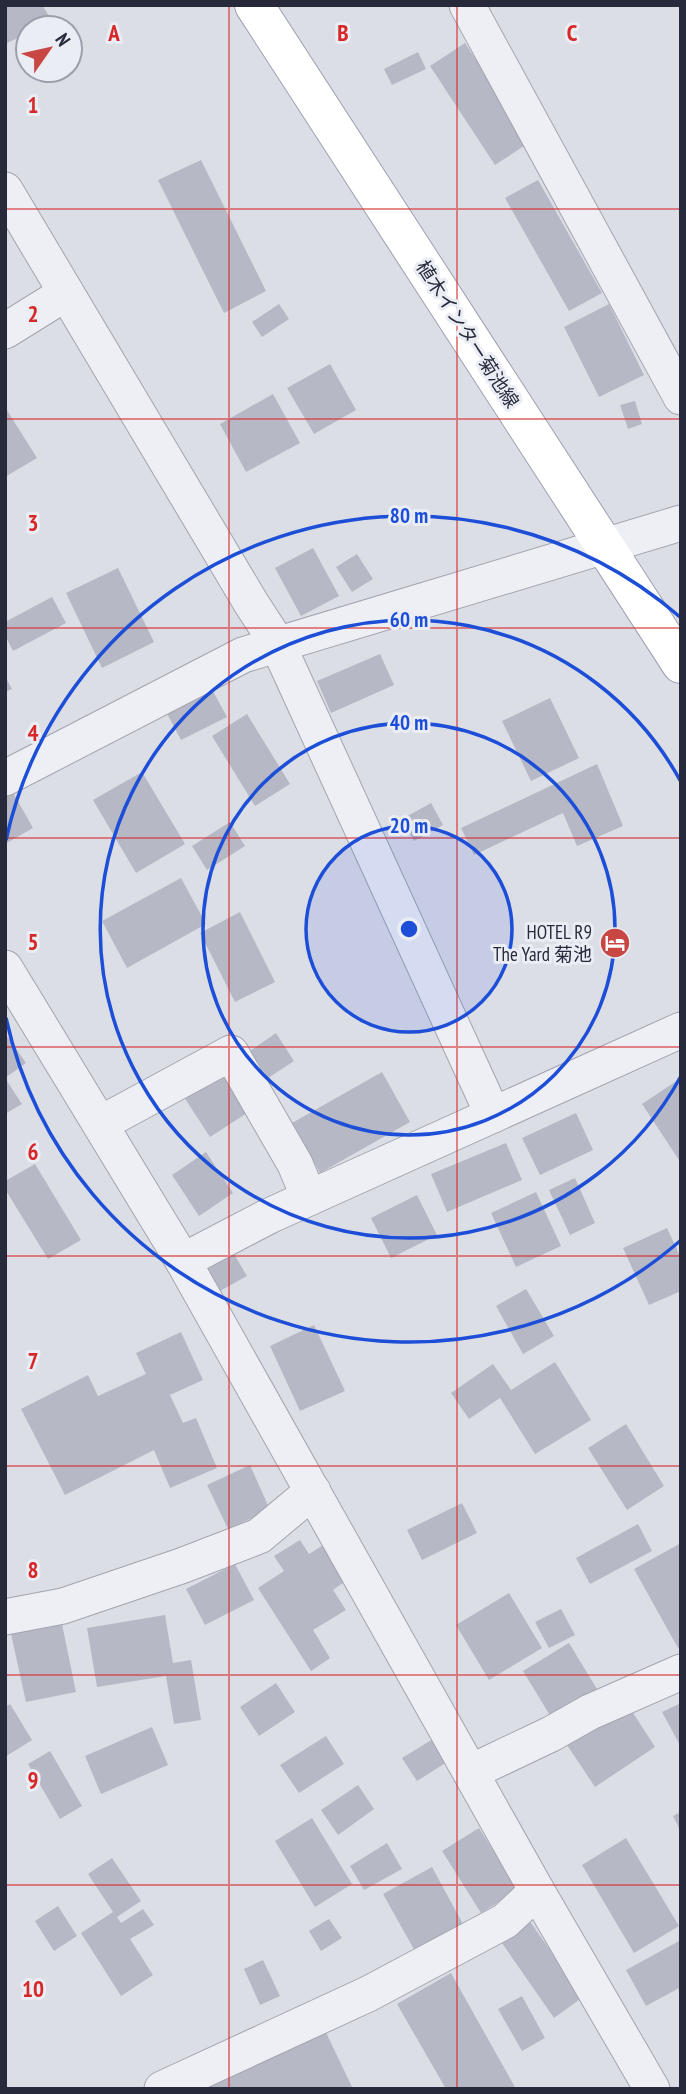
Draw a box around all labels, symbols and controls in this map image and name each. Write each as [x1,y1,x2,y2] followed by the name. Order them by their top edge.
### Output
[14,14,84,84] north arrow
[107,18,120,47] text: A
[337,18,349,47] text: B
[567,18,578,47] text: C
[50,29,76,50] text: N
[28,90,39,119] text: 1
[411,256,525,412] street label: 植木インター菊池線
[28,299,39,328] text: 2
[390,502,428,529] text: 80 m
[28,508,39,537] text: 3
[390,606,428,633] text: 60 m
[390,709,428,736] text: 40 m
[28,718,39,747] text: 4
[390,812,428,839] text: 20 m
[397,917,421,941] centre of rings
[493,920,592,966] place label: HOTEL R9 The Yard 菊池
[598,926,632,960] hotel icon: HOTEL R9 The Yard 菊池
[28,927,39,956] text: 5
[28,1137,39,1166] text: 6
[28,1346,39,1375] text: 7
[28,1555,39,1584] text: 8
[28,1765,39,1794] text: 9
[22,1974,44,2003] text: 10

